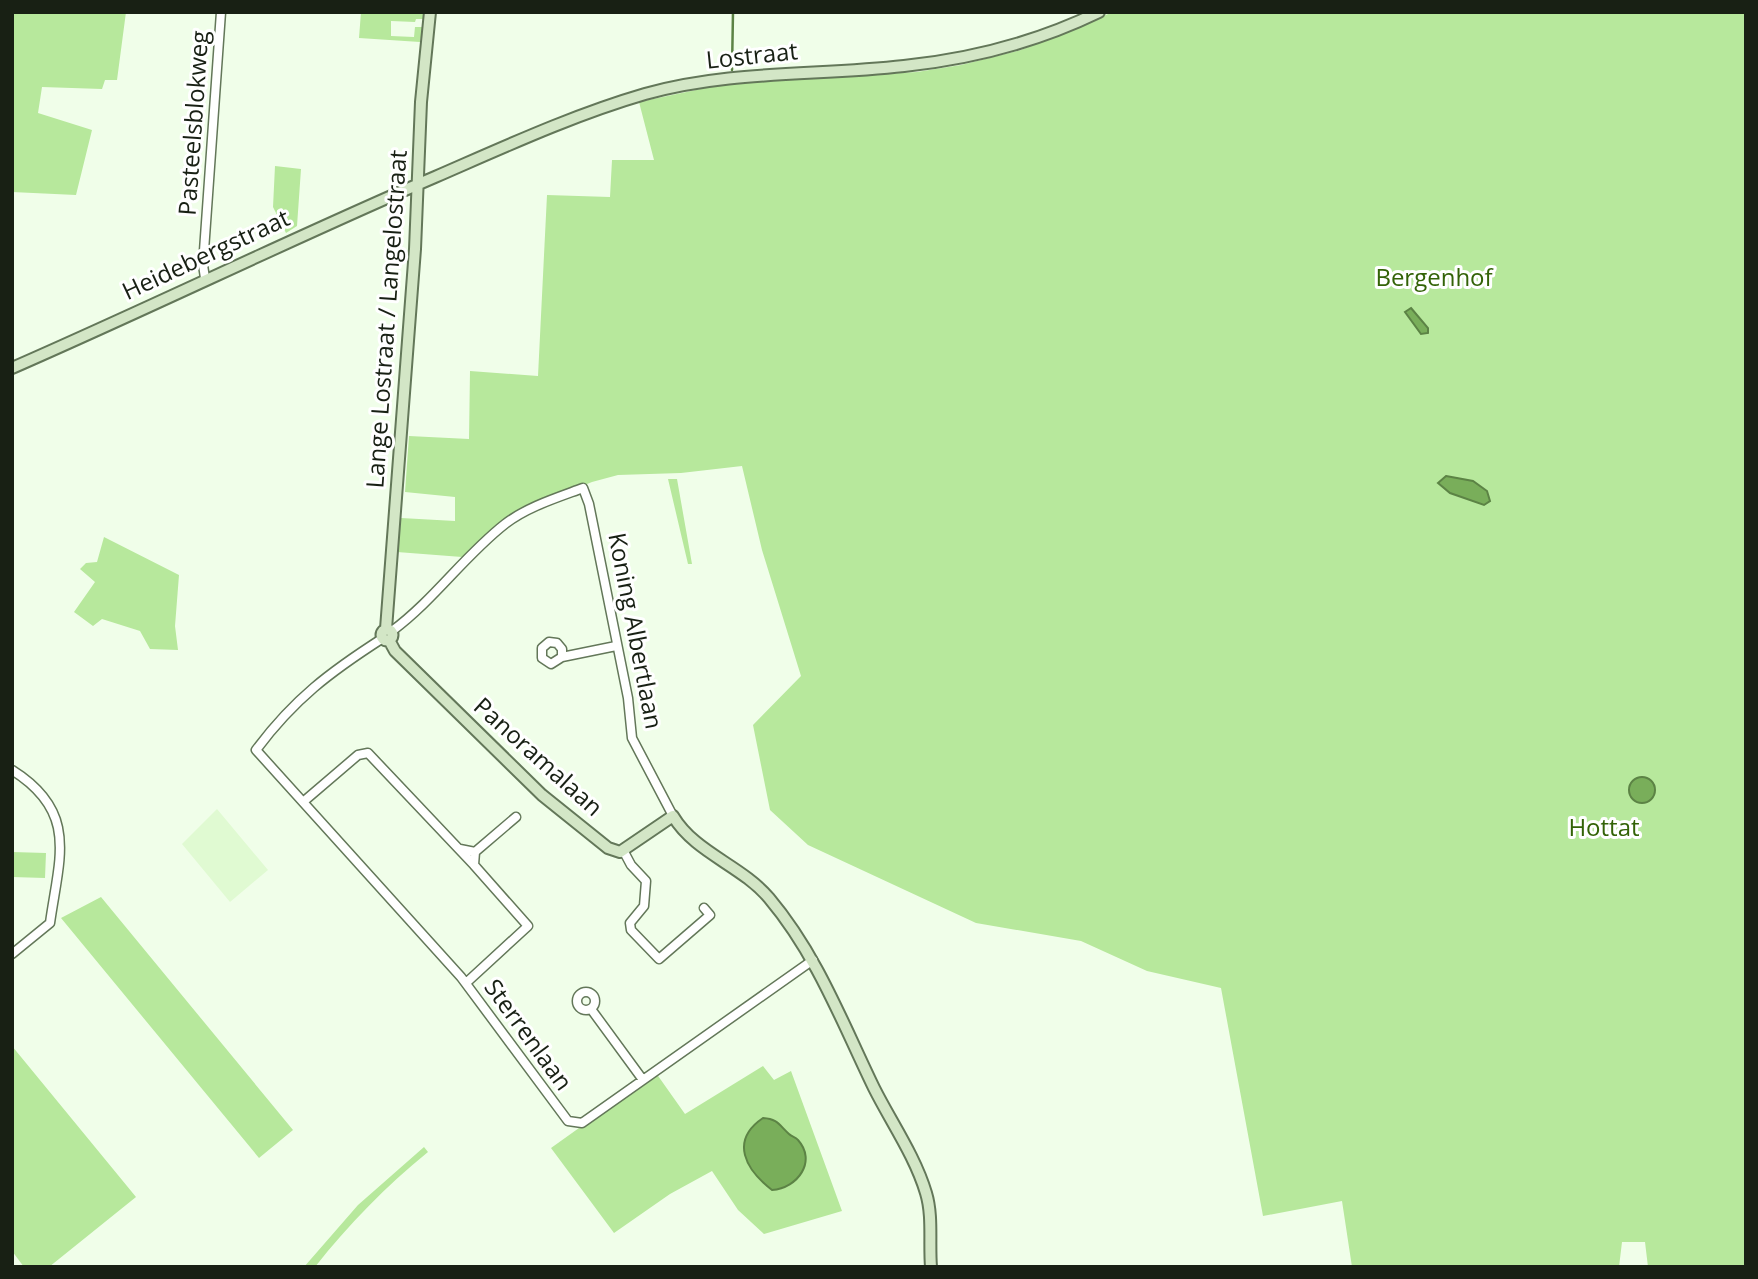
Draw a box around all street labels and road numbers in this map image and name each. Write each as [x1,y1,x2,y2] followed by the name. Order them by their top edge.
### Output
[170,29,215,216] street label: Pasteelsblokweg
[704,33,799,76] street label: Lostraat
[357,149,414,489] street label: Lange Lostraat / Langelostraat
[116,200,295,307] street label: Heidebergstraat
[601,530,672,732] street label: Koning Albertlaan
[467,689,611,823] street label: Panoramalaan
[478,972,581,1097] street label: Sterrenlaan

